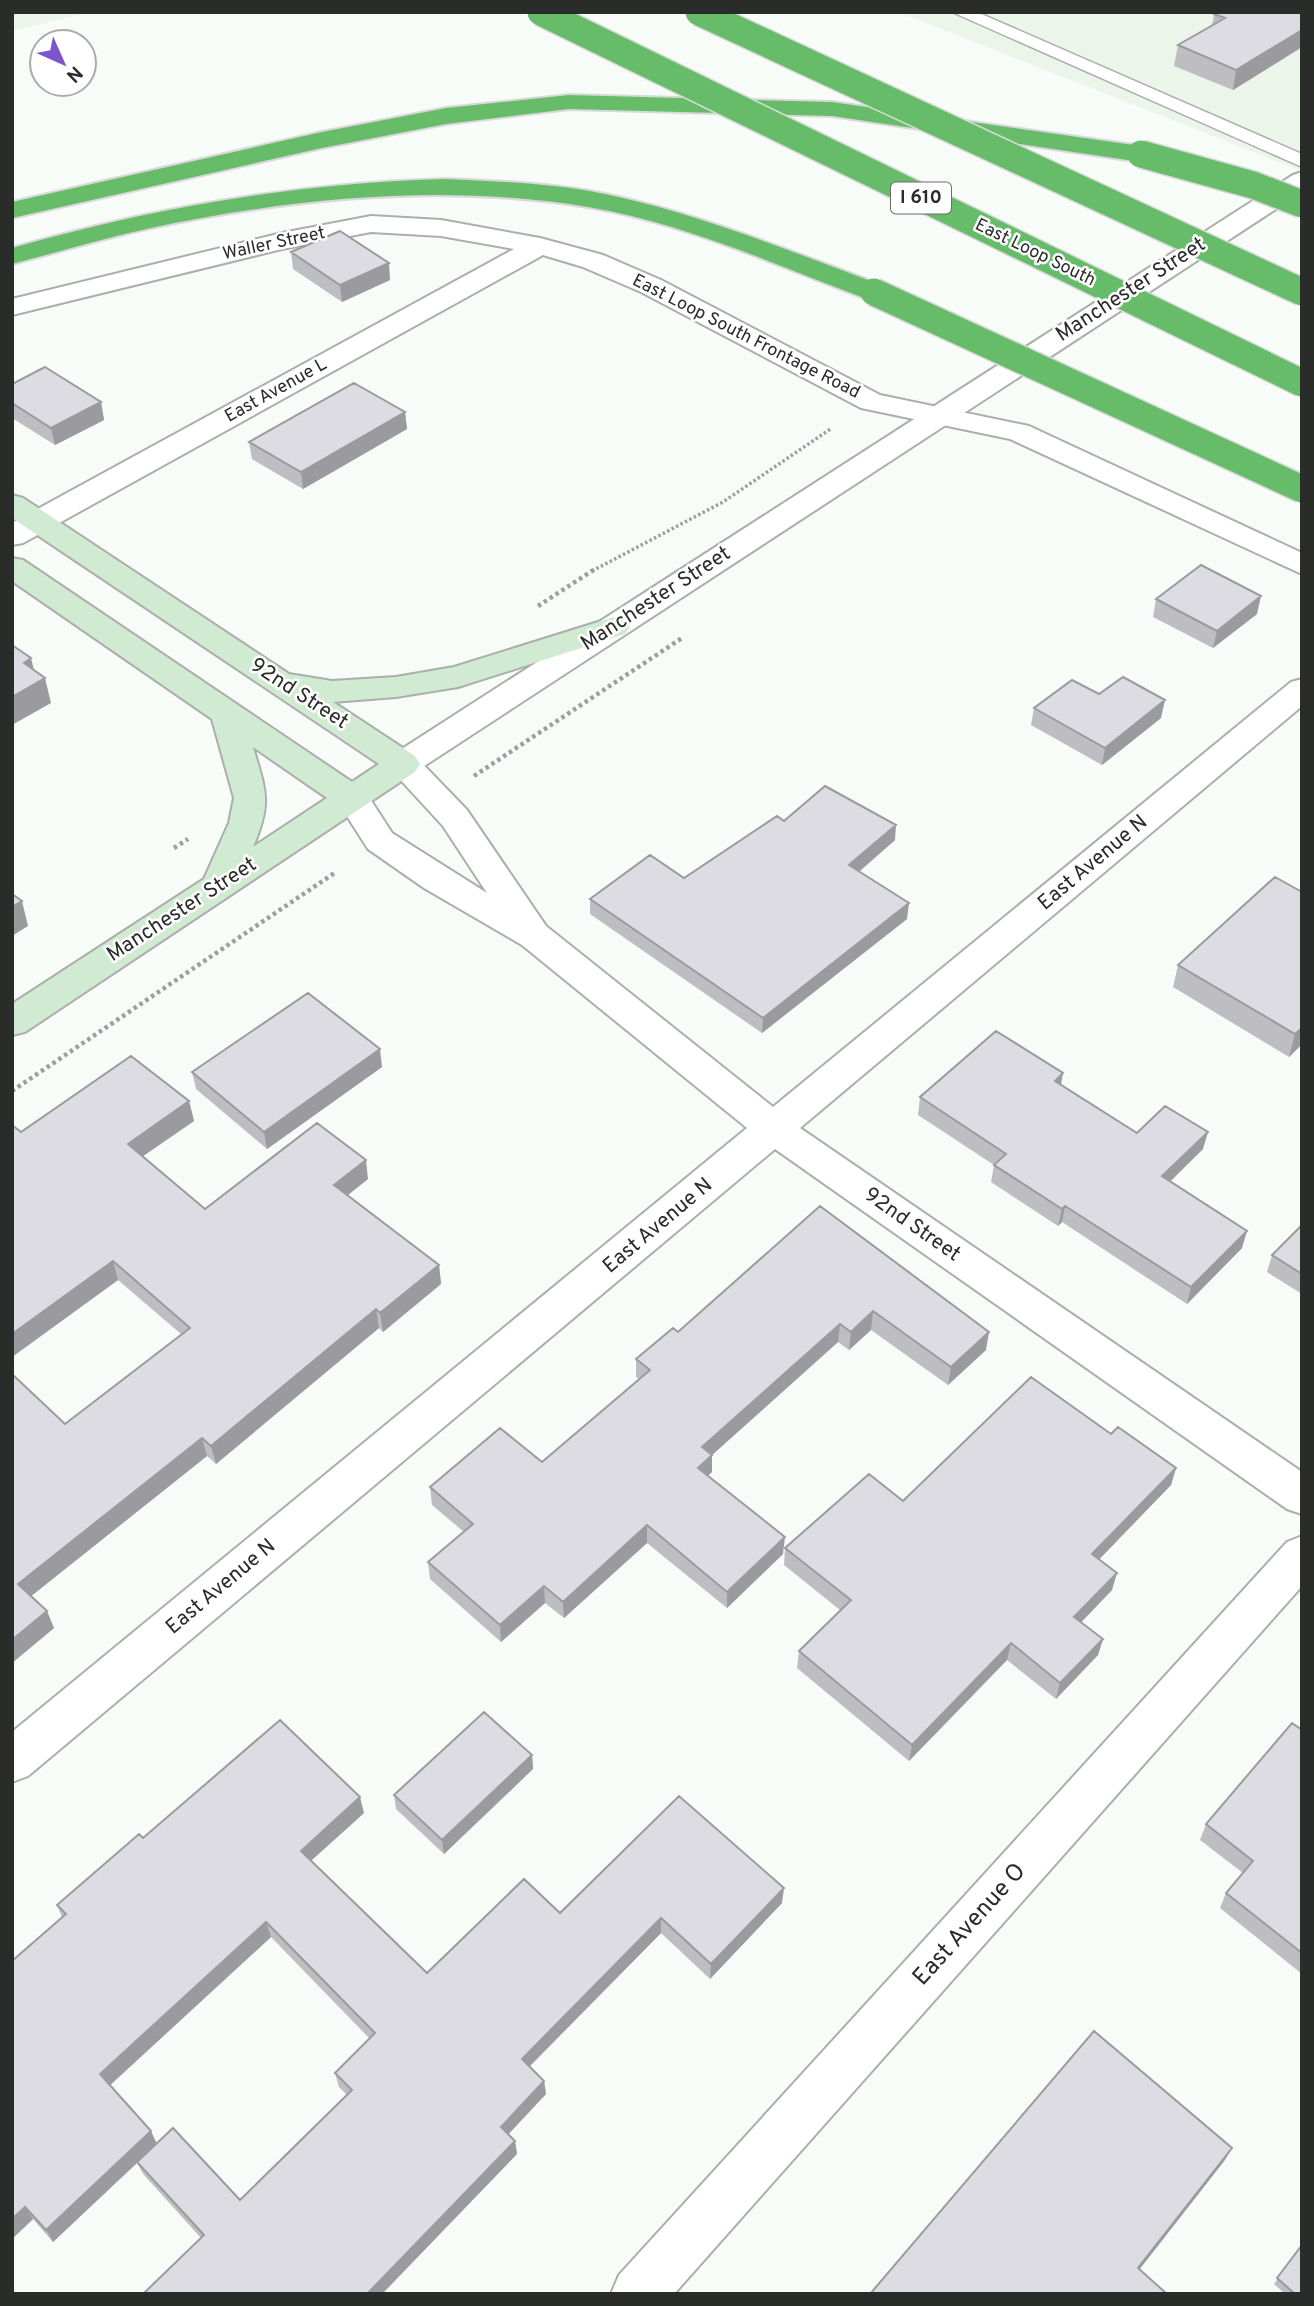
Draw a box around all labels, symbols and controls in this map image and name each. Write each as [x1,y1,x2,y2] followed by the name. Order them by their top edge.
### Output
[28,28,98,98] north arrow
[60,60,87,87] text: N
[891,182,951,214] road number: I 610
[971,214,1099,292] street label: East Loop South
[221,222,327,266] street label: Waller Street
[1051,232,1211,348] street label: Manchester Street
[628,269,864,405] street label: East Loop South Frontage Road
[221,354,331,428] street label: East Avenue L
[576,541,736,657] street label: Manchester Street
[245,652,353,736] street label: 92nd Street
[1033,809,1153,917] street label: East Avenue N
[102,852,262,968] street label: Manchester Street
[598,1172,718,1280] street label: East Avenue N
[858,1182,966,1268] street label: 92nd Street
[161,1533,281,1641] street label: East Avenue N
[907,1857,1033,1993] street label: East Avenue O

